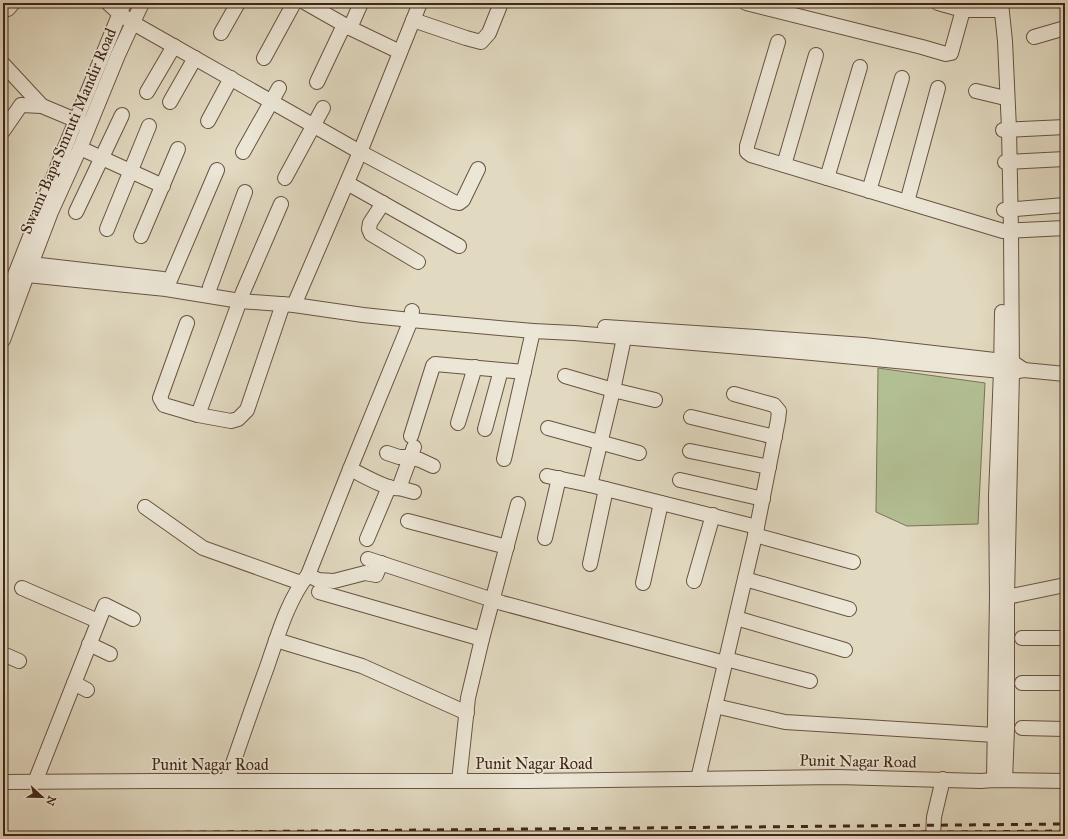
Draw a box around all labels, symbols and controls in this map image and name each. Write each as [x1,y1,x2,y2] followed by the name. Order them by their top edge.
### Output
[16,25,120,237] street label: Swami Bapa Smruti Mandir Road
[799,750,917,773] street label: Punit Nagar Road
[475,754,593,774] street label: Punit Nagar Road
[151,755,269,775] street label: Punit Nagar Road
[22,777,62,817] north arrow
[43,794,59,808] text: N

